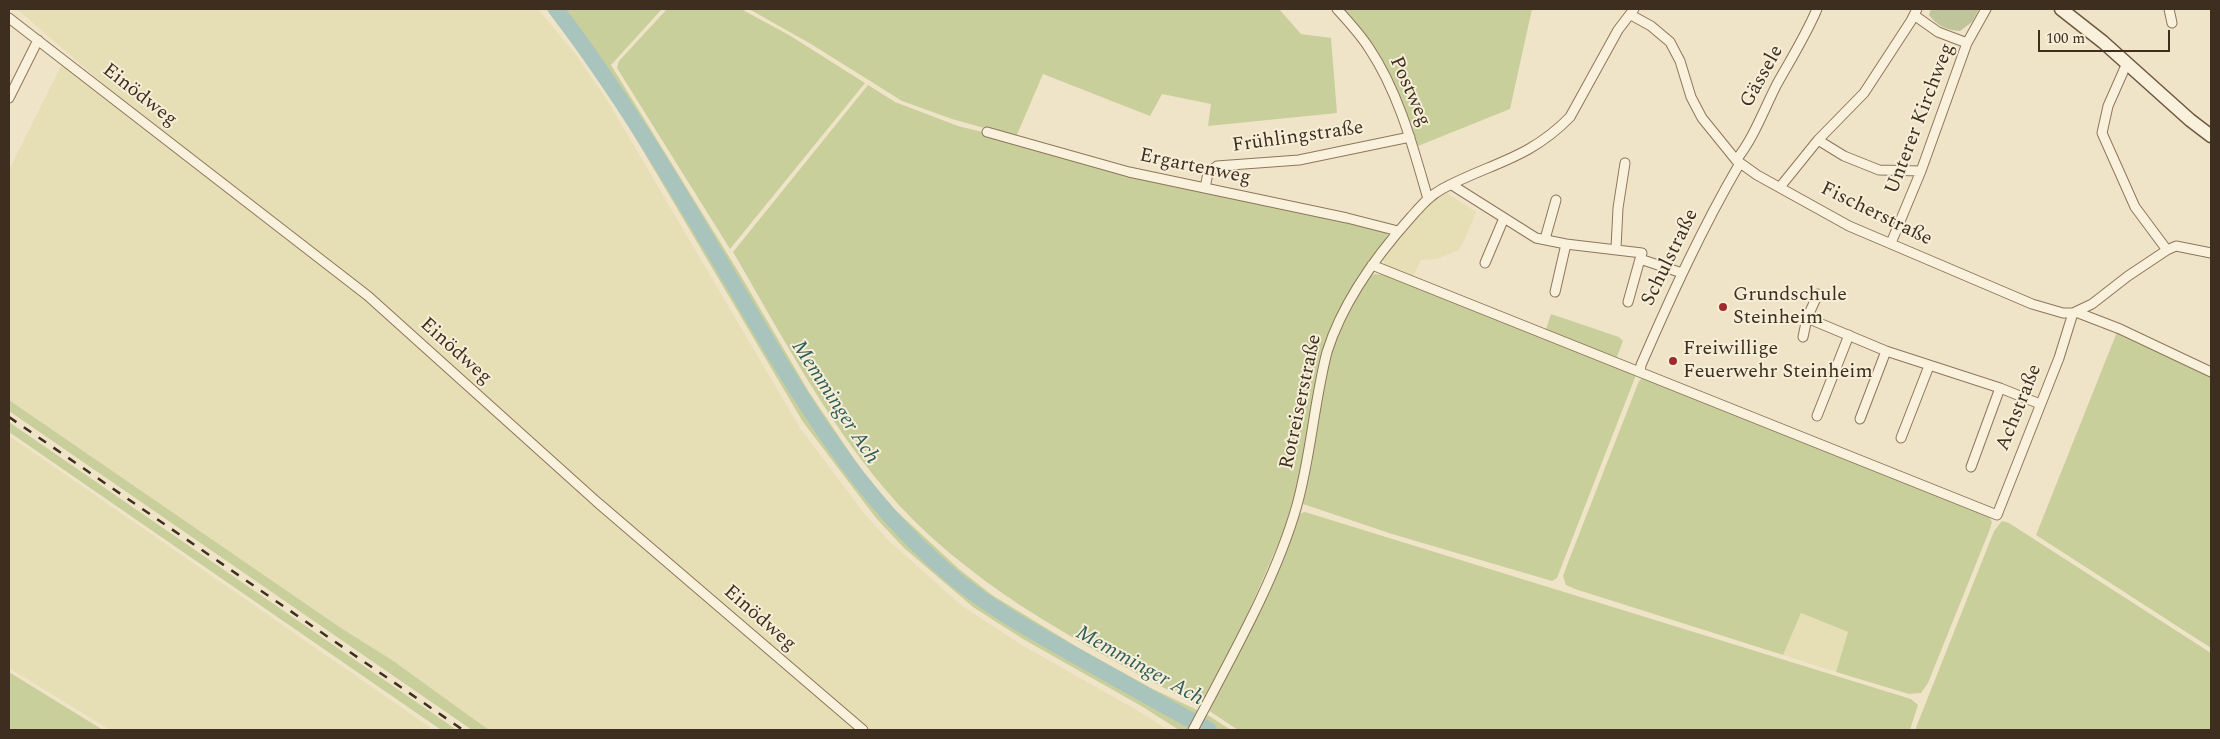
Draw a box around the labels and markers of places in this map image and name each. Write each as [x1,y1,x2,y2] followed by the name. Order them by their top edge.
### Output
[1733,284,1847,331] place label: Grundschule Steinheim
[1717,301,1729,313] marker: Grundschule Steinheim
[1683,338,1873,385] place label: Freiwillige Feuerwehr Steinheim
[1667,355,1679,367] marker: Freiwillige Feuerwehr Steinheim

